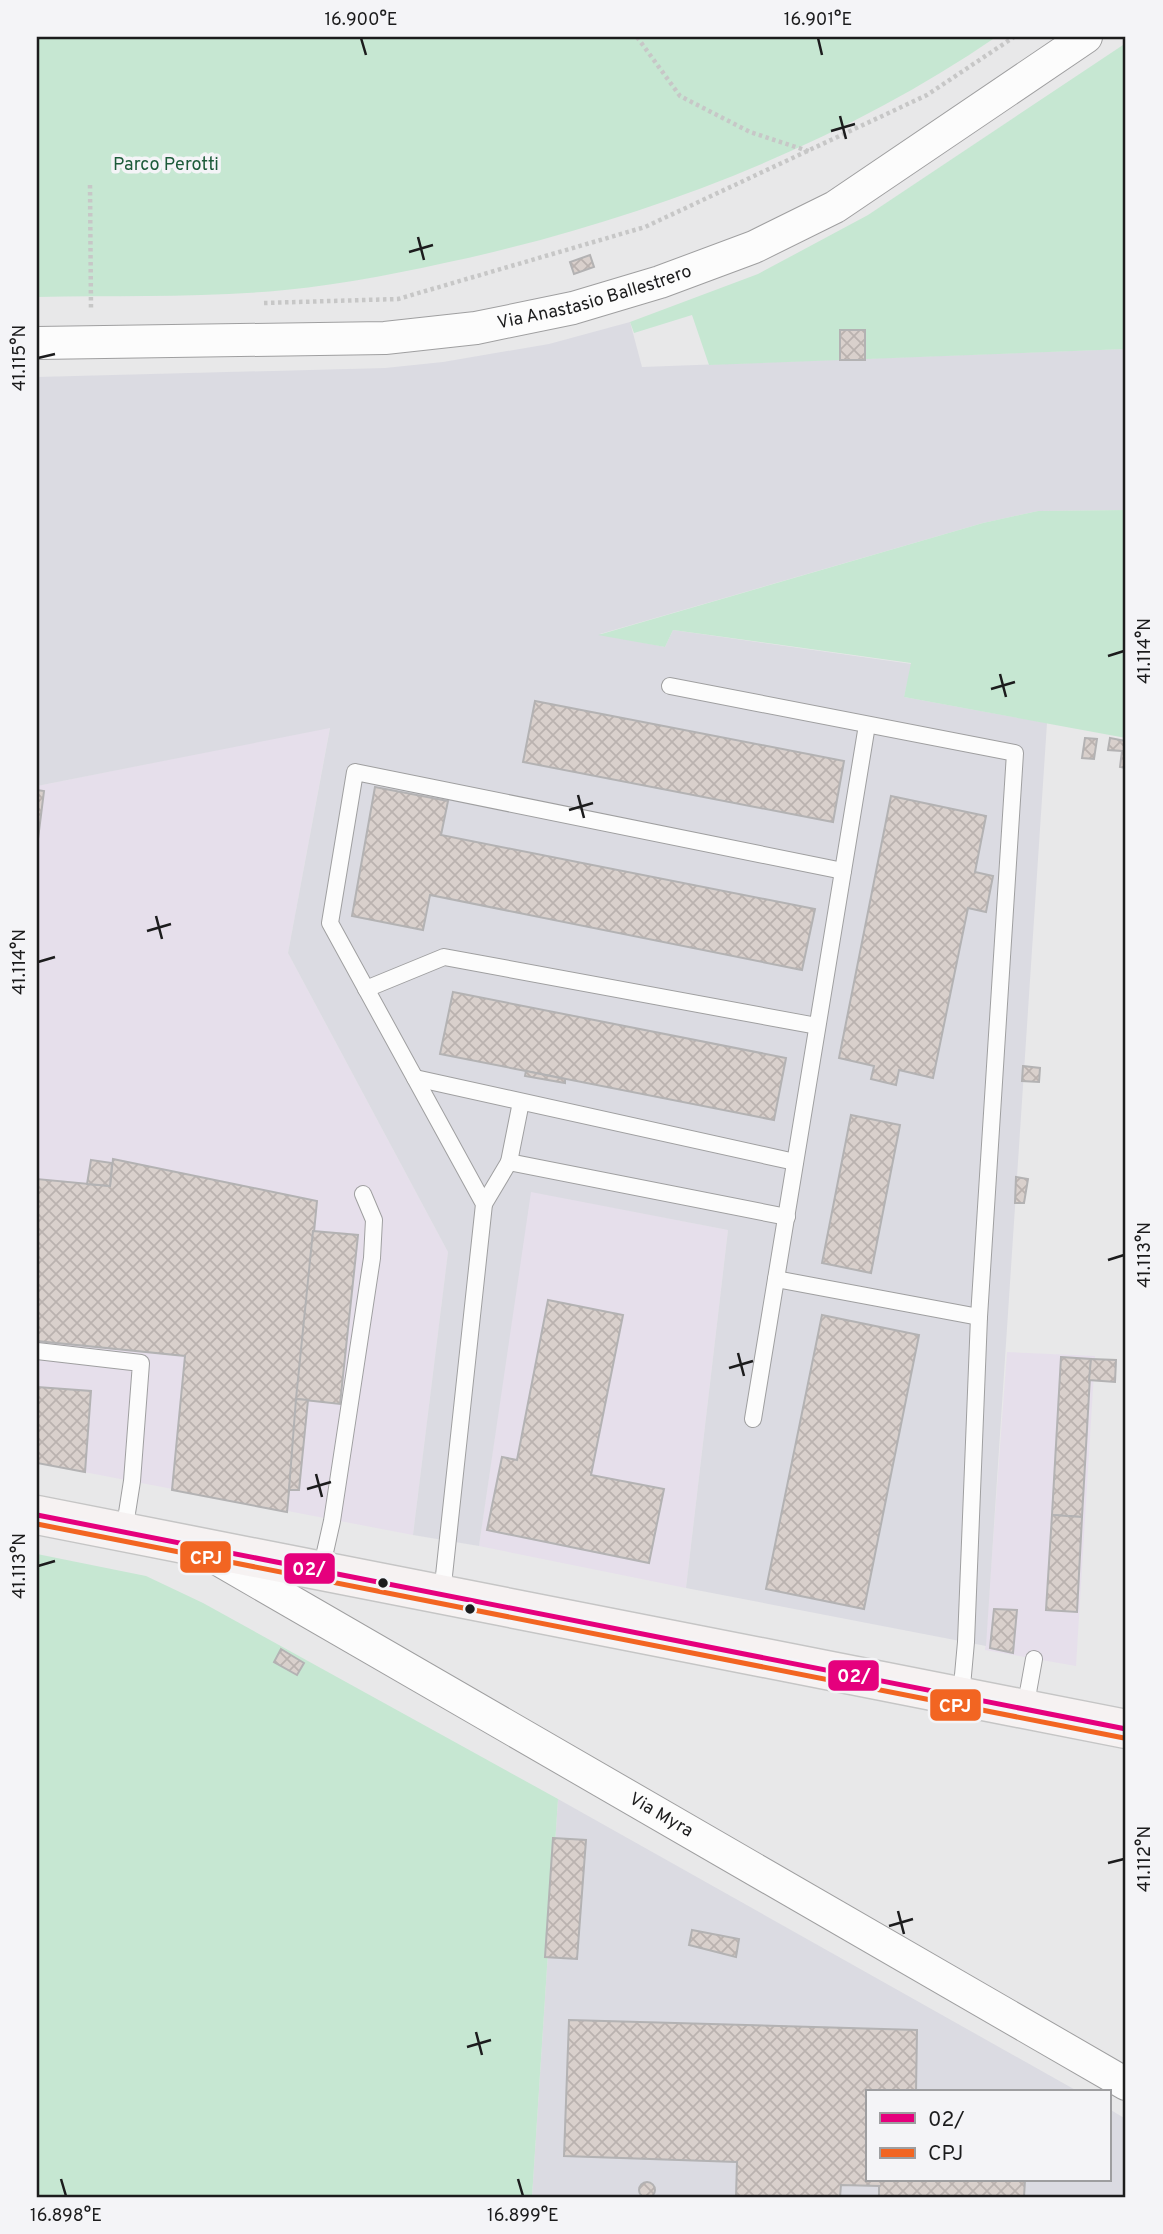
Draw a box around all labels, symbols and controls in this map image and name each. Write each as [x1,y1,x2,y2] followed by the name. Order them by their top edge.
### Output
[324,9,398,32] text: 16.900°E
[784,9,852,32] text: 16.901°E
[113,154,219,177] park label: Parco Perotti
[495,260,695,335] street label: Via Anastasio Ballestrero
[9,325,32,391] text: 41.115°N
[1134,618,1157,684] text: 41.114°N
[9,929,32,995] text: 41.114°N
[1134,1222,1157,1288] text: 41.113°N
[9,1533,32,1599] text: 41.113°N
[179,1540,232,1574] line badge: CPJ
[190,1547,222,1571] text: CPJ
[283,1552,336,1585] line badge: 02/
[292,1558,326,1582] text: 02/
[376,1576,390,1590] unlabelled marker
[463,1602,477,1616] unlabelled marker
[827,1659,880,1692] line badge: 02/
[837,1665,871,1689] text: 02/
[929,1688,982,1722] line badge: CPJ
[939,1695,971,1719] text: CPJ
[625,1788,697,1843] street label: Via Myra
[1134,1826,1157,1892] text: 41.112°N
[866,2090,1110,2182] legend
[928,2107,965,2134] text: 02/
[928,2141,964,2168] text: CPJ
[30,2205,102,2228] text: 16.898°E
[487,2205,559,2228] text: 16.899°E

